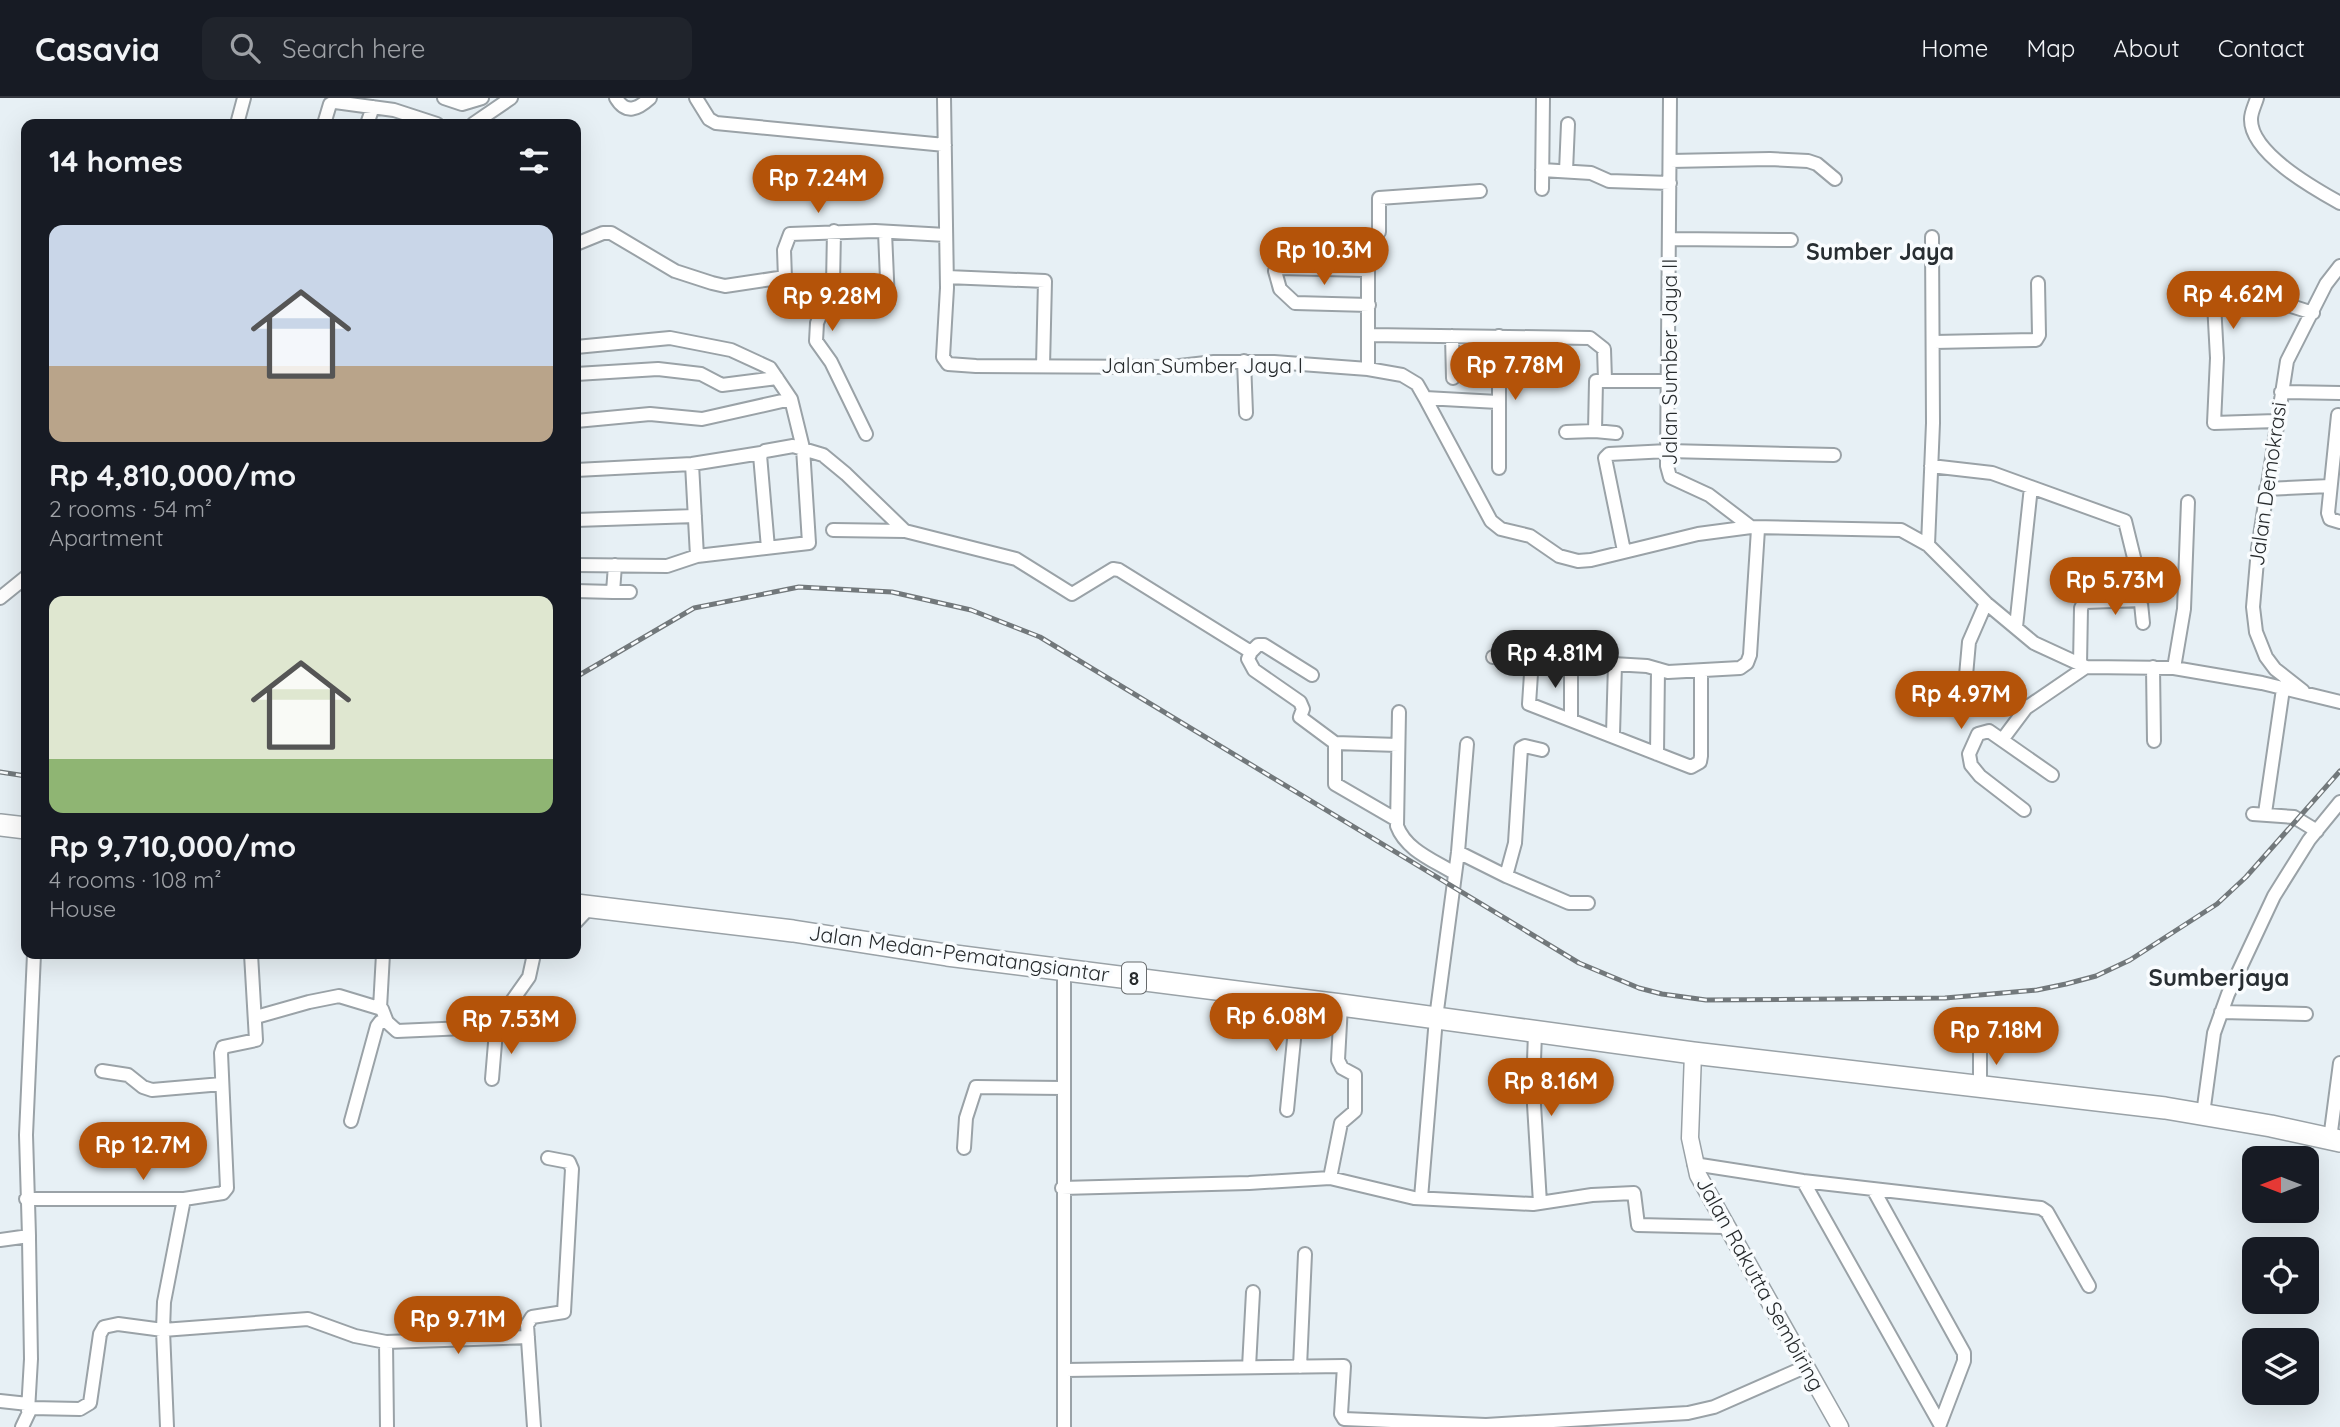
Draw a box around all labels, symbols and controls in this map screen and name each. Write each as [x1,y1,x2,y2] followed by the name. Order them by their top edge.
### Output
[202,17,692,80] search box
[35,28,160,69] text: Casavia
[226,29,264,67] icon: search
[282,32,426,65] text: Search here
[1921,33,1988,63] text: Home
[2026,33,2075,63] text: Map
[2113,33,2180,63] text: About
[2218,33,2305,63] text: Contact
[49,142,183,180] text: 14 homes
[515,142,553,180] icon: filters
[746,156,890,215] pin: Rp 7.24M
[769,163,867,192] text: Rp 7.24M
[1252,228,1396,287] pin: Rp 10.3M
[1276,235,1372,264] text: Rp 10.3M
[1806,237,1954,266] district label: Sumber Jaya
[1656,258,1682,466] street label: Jalan Sumber Jaya II
[238,271,364,397] icon: home
[2161,272,2305,331] pin: Rp 4.62M
[760,274,904,333] pin: Rp 9.28M
[2183,279,2283,308] text: Rp 4.62M
[782,281,882,310] text: Rp 9.28M
[1443,342,1587,402] pin: Rp 7.78M
[1466,350,1564,379] text: Rp 7.78M
[1101,352,1303,378] street label: Jalan Sumber Jaya I
[2243,400,2291,568] street label: Jalan Demokrasi
[49,456,296,494] text: Rp 4,810,000/mo
[49,494,212,523] text: 2 rooms · 54 m²
[49,523,163,552] text: Apartment
[2043,558,2187,617] pin: Rp 5.73M
[2066,565,2164,594] text: Rp 5.73M
[1483,630,1627,690] pin: Rp 4.81M
[1507,638,1603,667] text: Rp 4.81M
[238,642,364,768] icon: home
[1889,672,2033,731] pin: Rp 4.97M
[1911,679,2011,708] text: Rp 4.97M
[49,827,296,865] text: Rp 9,710,000/mo
[49,865,222,894] text: 4 rooms · 108 m²
[49,894,116,923] text: House
[807,919,1111,987] street label: Jalan Medan-Pematangsiantar
[1122,962,1146,993] road number: 8
[2149,962,2289,992] district label: Sumberjaya
[1204,993,1348,1053] pin: Rp 6.08M
[439,996,583,1056] pin: Rp 7.53M
[1226,1001,1326,1030] text: Rp 6.08M
[462,1004,560,1033] text: Rp 7.53M
[1924,1007,2068,1067] pin: Rp 7.18M
[1950,1015,2042,1044] text: Rp 7.18M
[1479,1058,1623,1118] pin: Rp 8.16M
[1504,1066,1598,1095] text: Rp 8.16M
[71,1122,215,1182] pin: Rp 12.7M
[95,1130,191,1159] text: Rp 12.7M
[2242,1146,2319,1223] north arrow
[2242,1146,2319,1405] map controls
[1691,1172,1831,1395] street label: Jalan Rakutta Sembiring
[2242,1237,2319,1314] button: locate
[386,1296,530,1356] pin: Rp 9.71M
[410,1304,506,1333] text: Rp 9.71M
[2242,1328,2319,1405] button: layers

